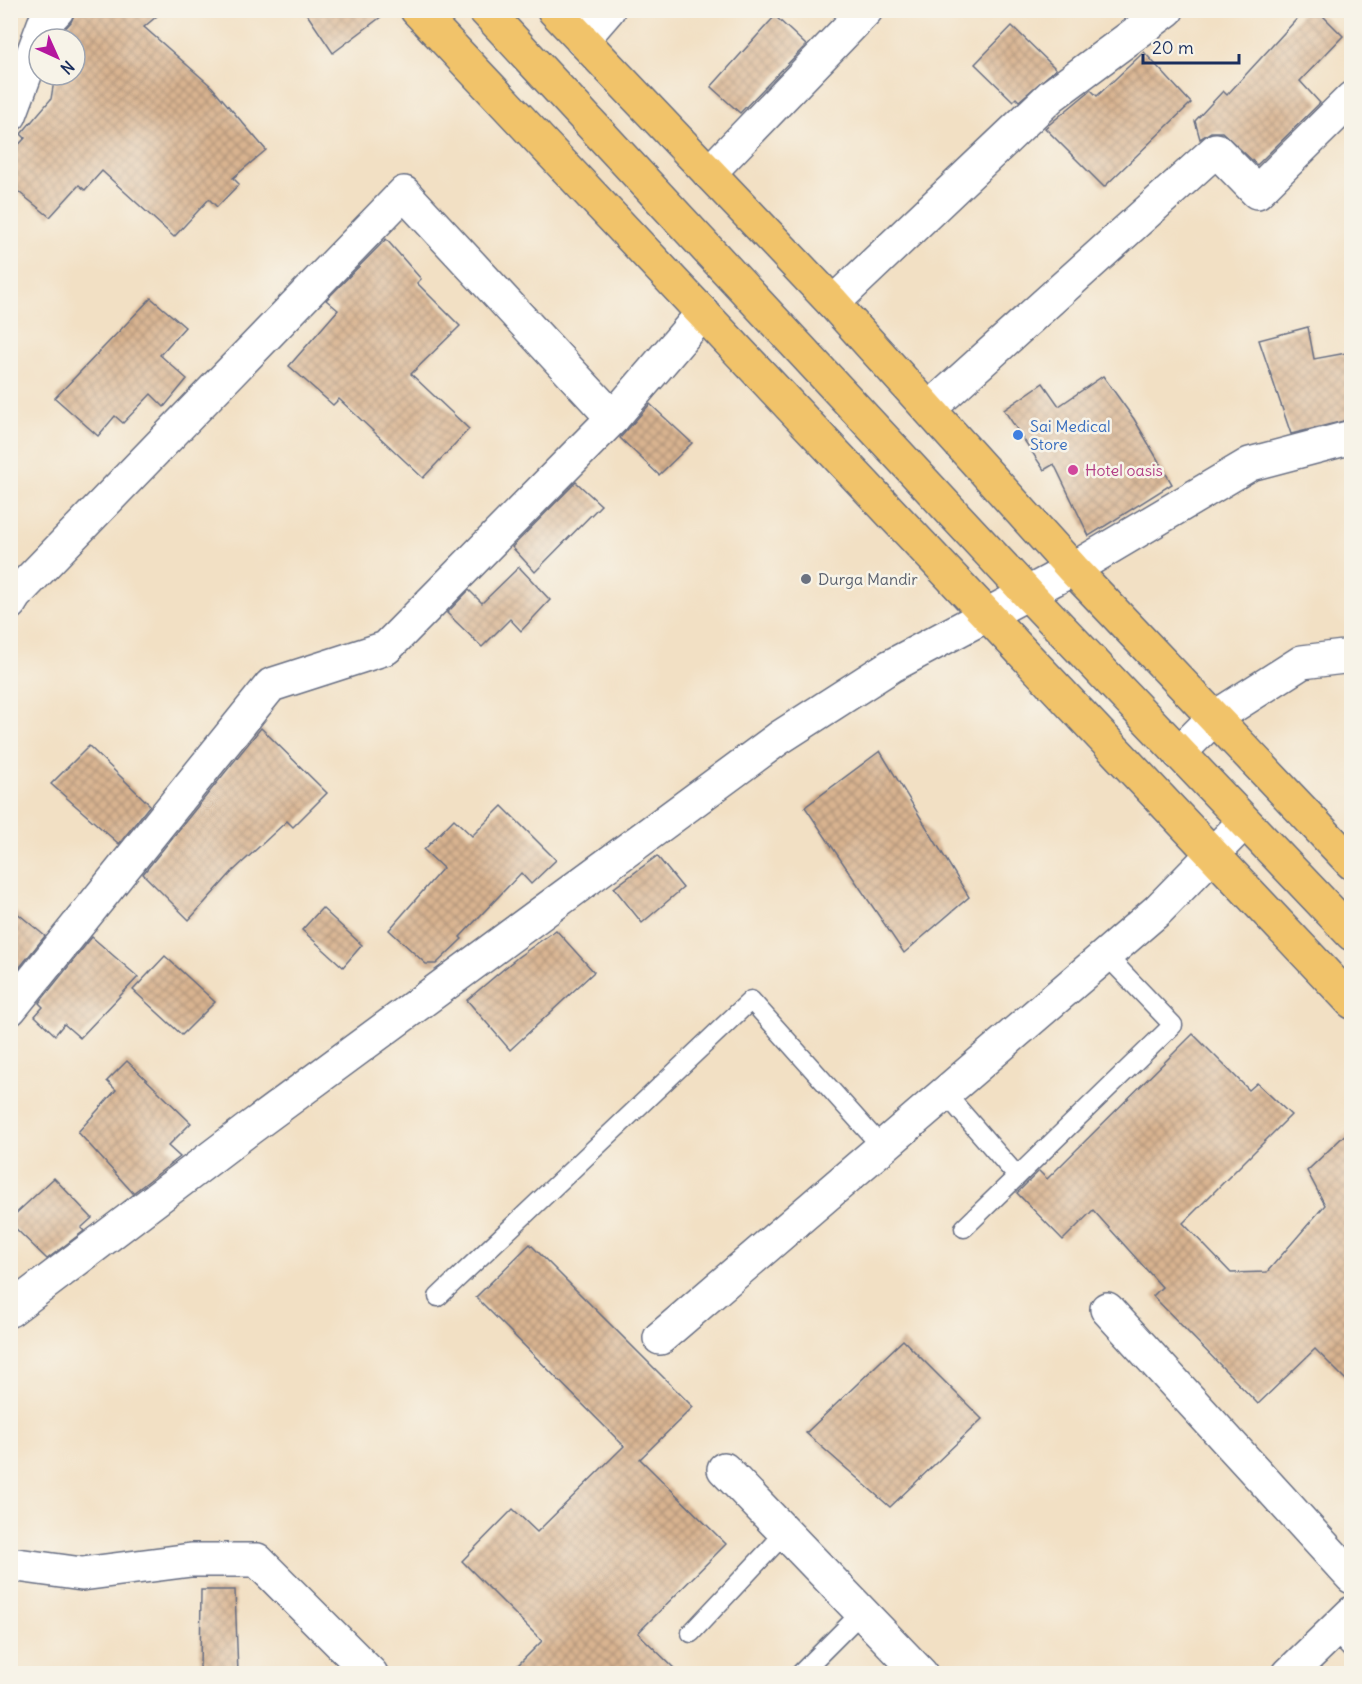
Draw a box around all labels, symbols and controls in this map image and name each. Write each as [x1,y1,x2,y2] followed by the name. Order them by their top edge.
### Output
[27,27,87,87] north arrow
[1143,27,1239,65] scale bar
[1152,36,1194,59] text: 20 m
[57,57,79,79] text: N
[1030,416,1111,454] place label: Sai Medical Store
[1011,428,1025,442] marker: Sai Medical Store
[1085,460,1163,480] place label: Hotel oasis
[1066,463,1080,477] marker: Hotel oasis
[818,569,918,589] place label: Durga Mandir
[799,572,813,586] marker: Durga Mandir

